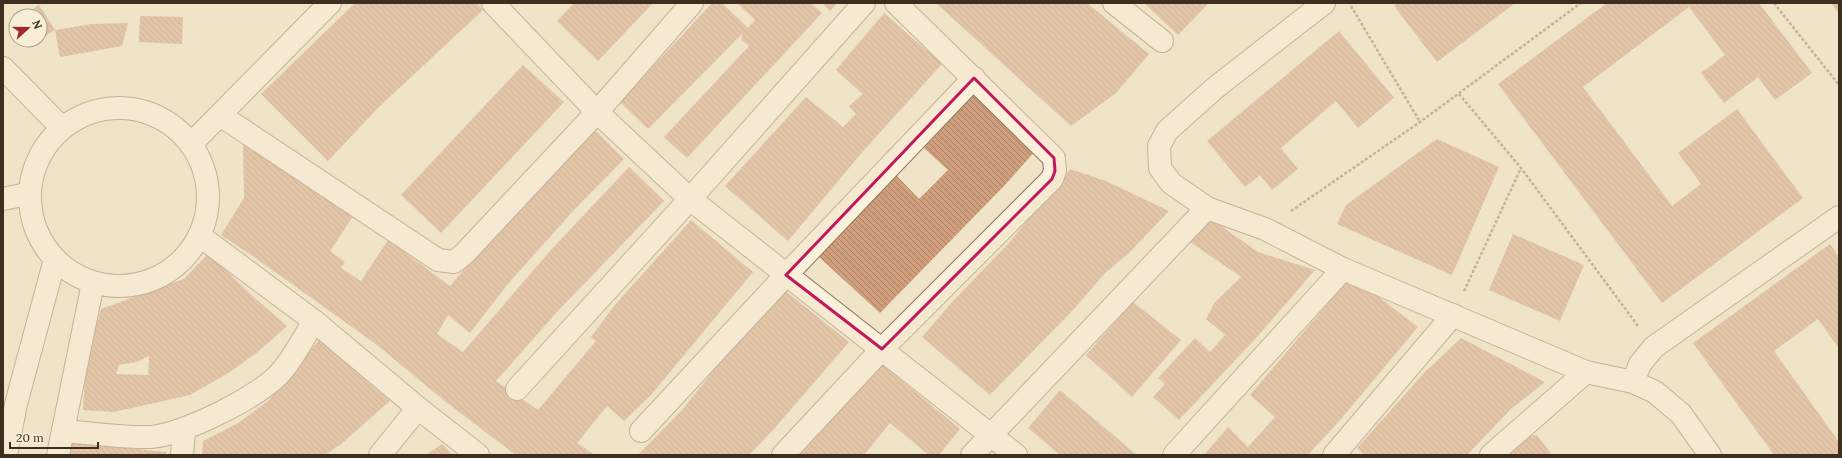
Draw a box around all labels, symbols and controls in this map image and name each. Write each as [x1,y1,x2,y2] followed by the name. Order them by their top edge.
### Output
[8,8,48,48] north arrow
[29,18,46,31] text: N
[10,424,98,450] scale bar
[16,430,44,445] text: 20 m

